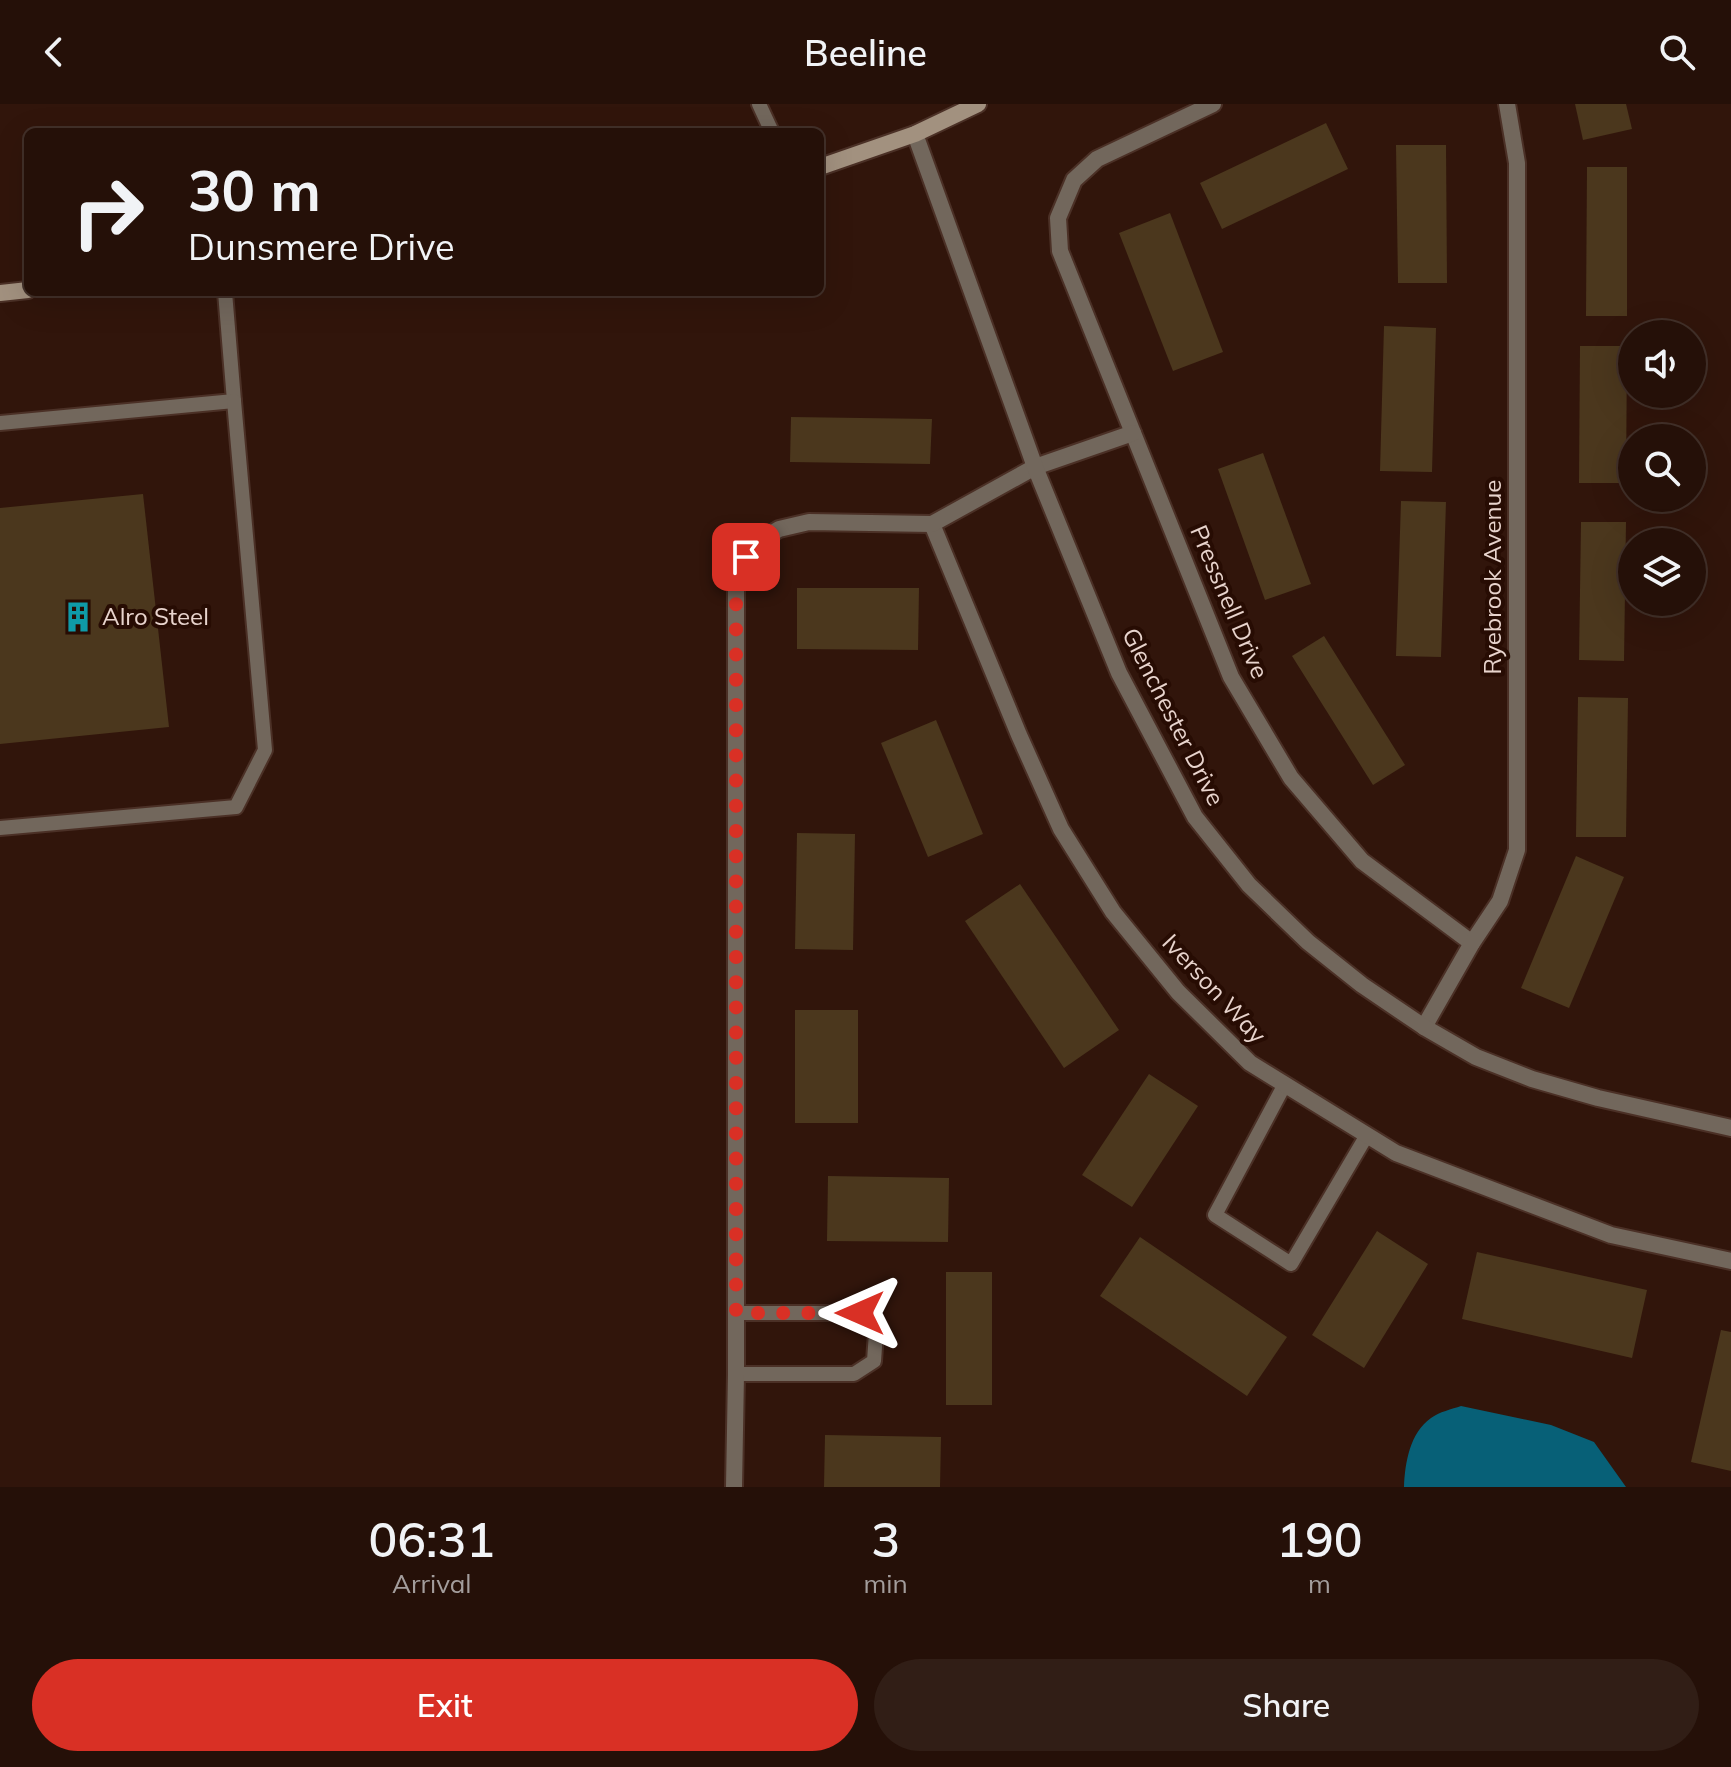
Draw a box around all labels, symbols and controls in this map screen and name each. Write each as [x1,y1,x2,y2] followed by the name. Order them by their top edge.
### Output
[32,30,76,74] icon: back
[804,30,927,75] text: Beeline
[1655,30,1699,74] icon: search
[188,155,321,225] text: 30 m
[56,160,160,264] icon: right
[188,224,455,269] text: Dunsmere Drive
[1618,320,1706,616] map controls
[1618,320,1706,408] button: sound
[1618,424,1706,512] button: search
[1477,480,1507,674] street label: Ryebrook Avenue
[1184,520,1276,683] street label: Pressnell Drive
[712,523,780,591] pin
[1618,528,1706,616] button: layers
[724,535,768,579] icon: arrive
[61,600,95,634] building icon: Alro Steel
[102,601,209,631] place label: Alro Steel
[1116,623,1232,810] street label: Glenchester Drive
[1156,927,1273,1049] street label: Iverson Way
[818,1271,902,1355] position arrow
[368,1509,495,1569] text: 06:31
[871,1509,900,1569] text: 3
[1276,1509,1363,1569] text: 190
[392,1567,471,1600] text: Arrival
[863,1567,908,1600] text: min
[1308,1567,1331,1600] text: m
[32,1659,858,1751] button: Exit
[874,1659,1699,1751] button: Share

